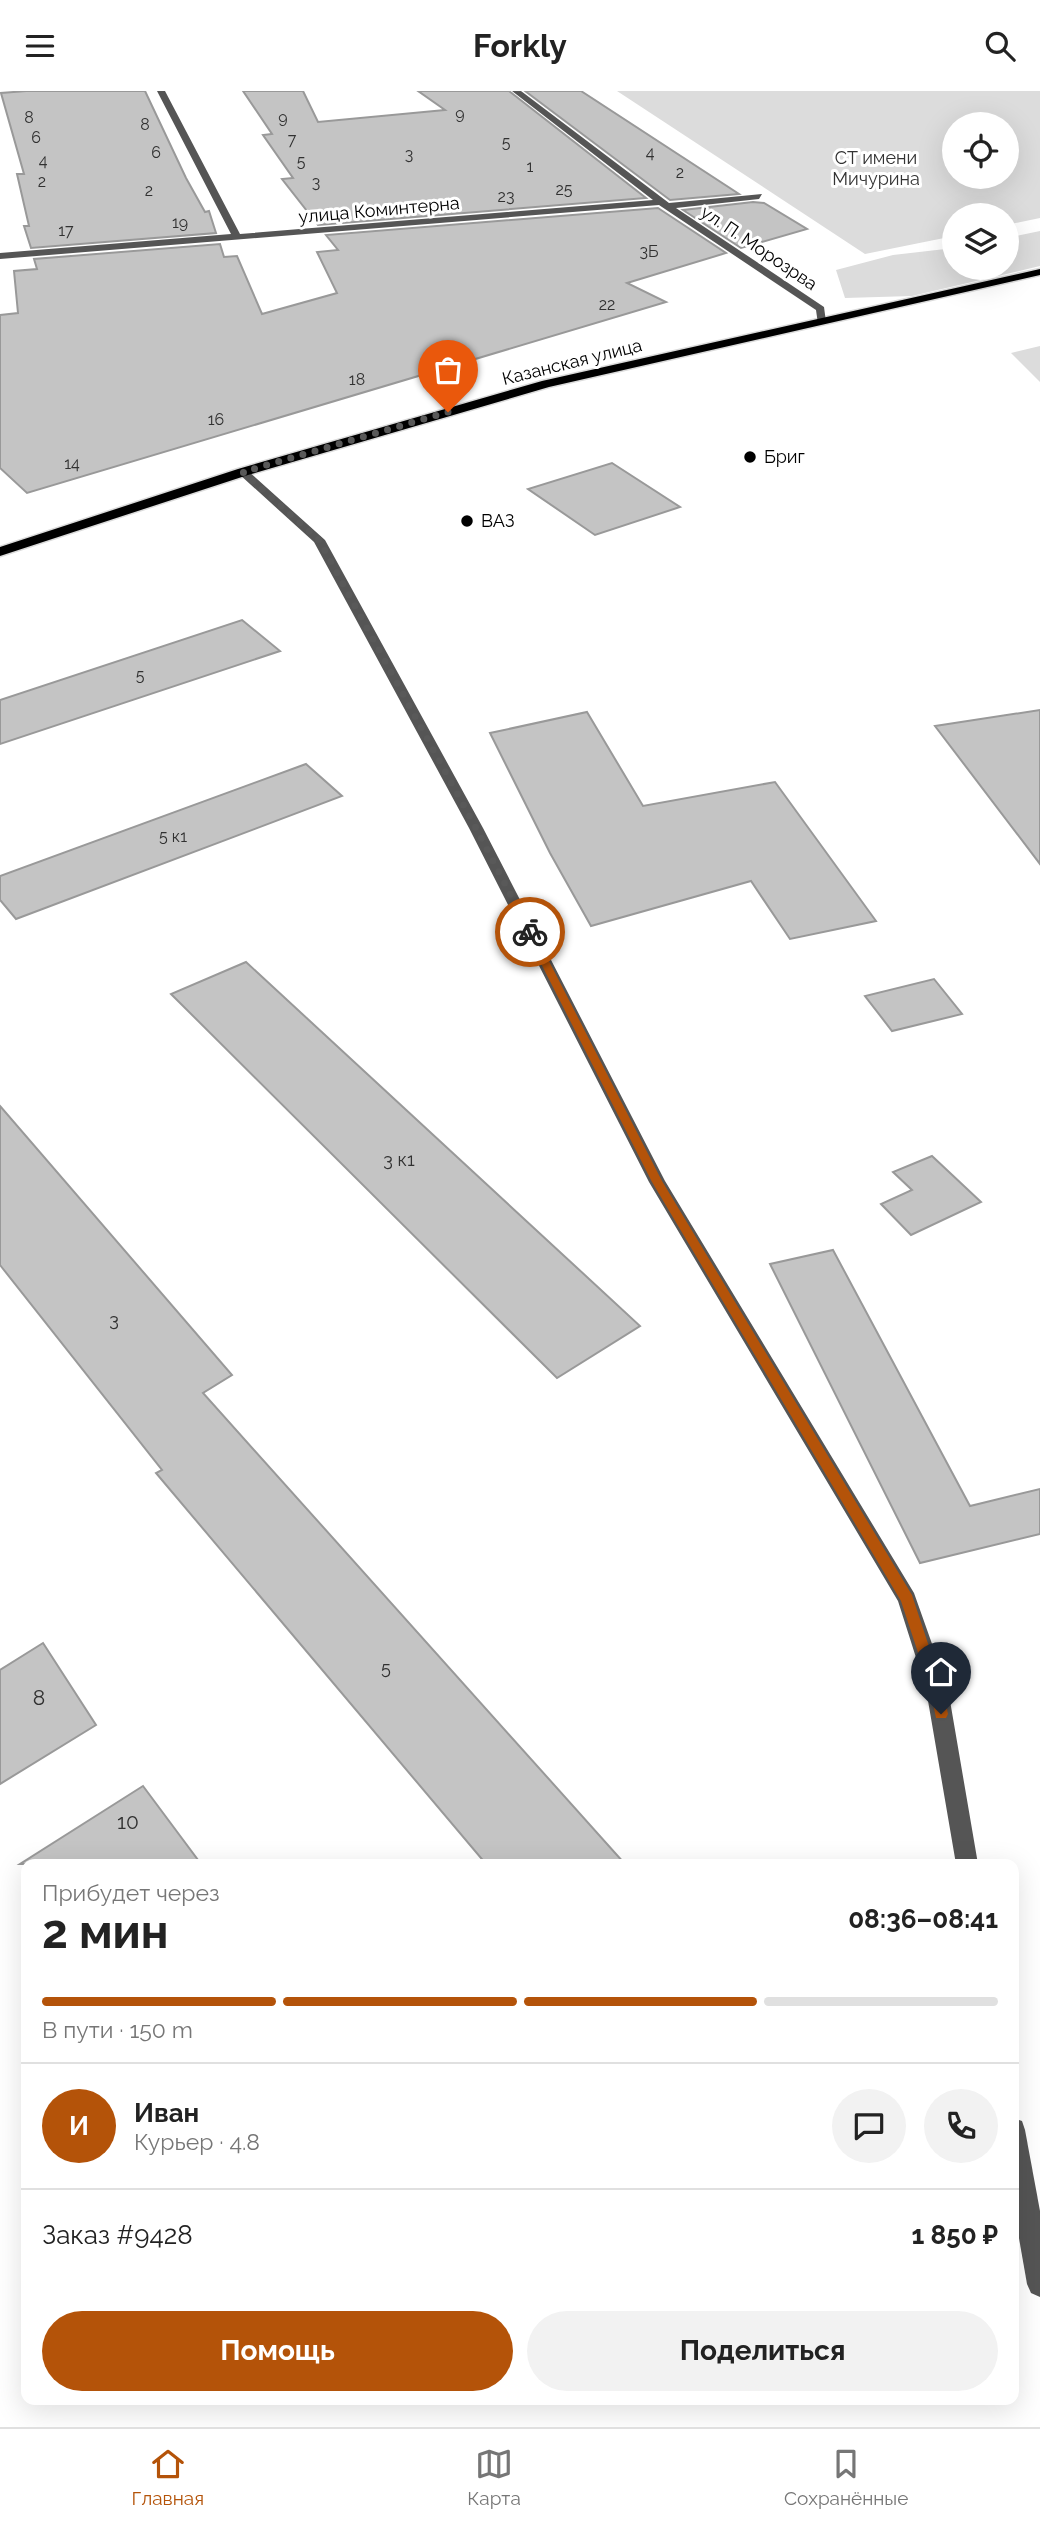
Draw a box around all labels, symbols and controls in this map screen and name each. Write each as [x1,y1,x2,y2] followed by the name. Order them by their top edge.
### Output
[21,27,59,65] icon: menu
[473,27,567,64] text: Forkly
[981,27,1019,65] icon: search
[455,104,465,123] house number: 9
[24,108,34,127] house number: 8
[278,108,288,127] house number: 9
[942,112,1019,280] map controls
[942,112,1019,189] button: locate
[140,115,150,134] house number: 8
[31,128,41,147] house number: 6
[288,130,297,149] house number: 7
[502,133,511,152] house number: 5
[151,143,161,162] house number: 6
[646,143,655,162] house number: 4
[405,145,413,164] house number: 3
[832,147,920,189] park label: СТ имени Мичурина
[39,151,48,170] house number: 4
[297,152,306,171] house number: 5
[527,157,534,176] house number: 1
[676,163,684,182] house number: 2
[38,172,46,191] house number: 2
[312,173,320,192] house number: 3
[555,180,573,199] house number: 25
[145,181,153,200] house number: 2
[498,187,514,206] house number: 23
[298,192,460,227] street label: улица Коминтерна
[697,201,821,294] street label: ул. П. Морозрва
[942,203,1019,280] button: layers
[172,213,188,232] house number: 19
[58,221,74,240] house number: 17
[640,242,658,261] house number: 3Б
[599,295,615,314] house number: 22
[500,334,644,389] street label: Казанская улица
[418,340,478,412] pin
[429,351,467,389] icon: bag
[349,370,365,389] house number: 18
[208,410,224,429] house number: 16
[764,446,805,467] place label: Бриг
[742,449,758,465] marker: Бриг
[64,454,80,473] house number: 14
[481,510,515,531] place label: ВАЗ
[459,513,475,529] marker: ВАЗ
[136,666,145,685] house number: 5
[159,827,187,846] house number: 5 к1
[495,897,565,967] courier
[511,913,549,951] icon: bike
[383,1149,415,1170] house number: 3 к1
[109,1309,119,1330] house number: 3
[911,1642,971,1714] pin
[922,1653,960,1691] icon: home
[381,1657,391,1678] house number: 5
[33,1685,45,1710] house number: 8
[117,1809,139,1834] house number: 10
[42,1879,220,1906] text: Прибудет через
[848,1904,998,1934] text: 08:36–08:41
[42,1905,169,1959] text: 2 мин
[42,2016,193,2043] text: В пути · 150 m
[832,2089,906,2163] button: chat
[924,2089,998,2163] button: phone
[134,2098,199,2128] text: Иван
[69,2111,89,2141] text: И
[134,2128,260,2155] text: Курьер · 4.8
[42,2220,193,2250] text: Заказ #9428
[911,2220,998,2250] text: 1 850 ₽
[42,2311,513,2391] button: Помощь
[527,2311,998,2391] button: Поделиться
[132,2445,204,2509] tab: Главная
[467,2445,521,2509] tab: Карта
[784,2445,908,2509] tab: Сохранённые

